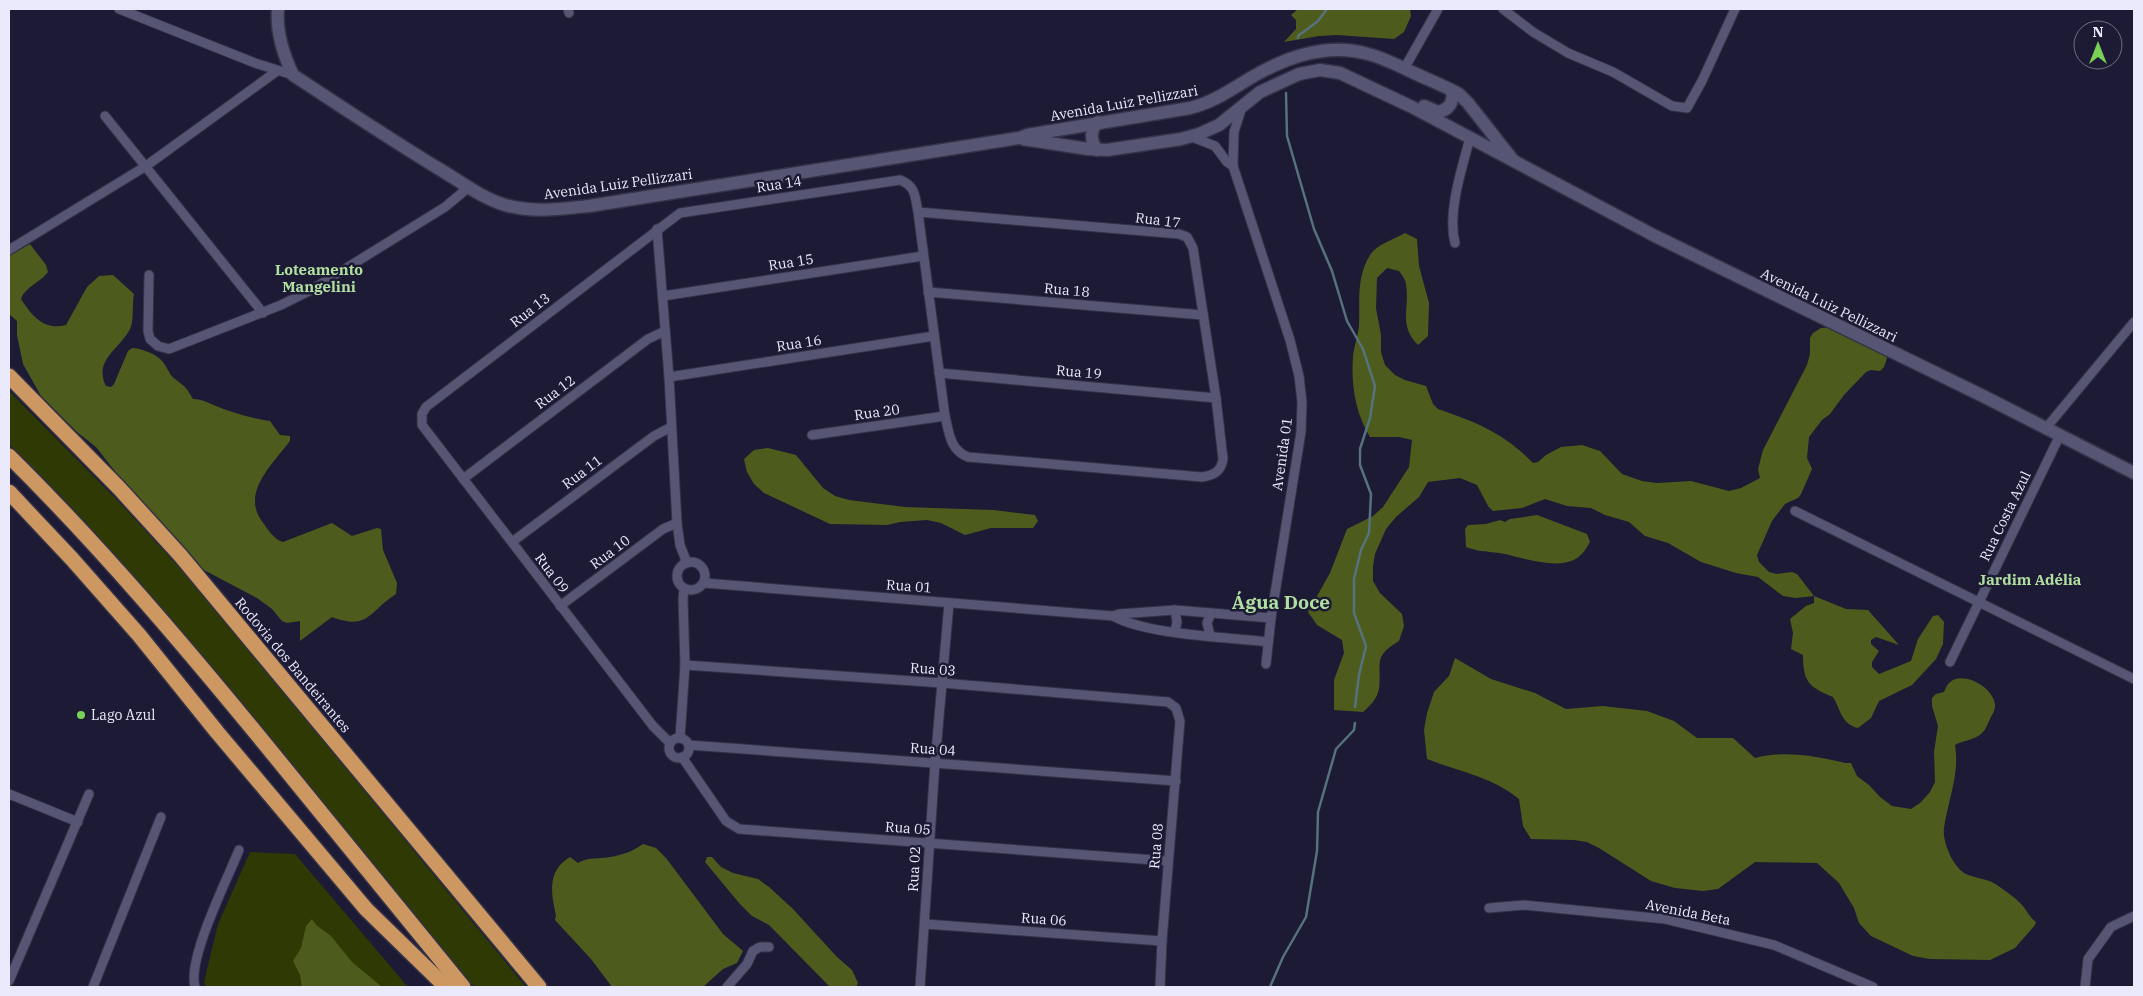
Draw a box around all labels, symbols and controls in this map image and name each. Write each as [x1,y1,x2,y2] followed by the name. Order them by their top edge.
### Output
[2073,20,2123,70] north arrow
[2092,23,2104,41] text: N
[1049,81,1199,125] street label: Avenida Luiz Pellizzari
[543,165,693,203] street label: Avenida Luiz Pellizzari
[755,172,803,196] street label: Rua 14
[1134,208,1182,232] street label: Rua 17
[767,250,815,274] street label: Rua 15
[275,260,363,296] district label: Loteamento Mangelini
[1758,264,1900,346] street label: Avenida Luiz Pellizzari
[1043,279,1091,301] street label: Rua 18
[506,289,554,331] street label: Rua 13
[775,331,823,355] street label: Rua 16
[1055,361,1103,383] street label: Rua 19
[531,371,579,413] street label: Rua 12
[853,400,901,424] street label: Rua 20
[1268,416,1296,492] street label: Avenida 01
[558,451,606,493] street label: Rua 11
[1975,468,2035,564] street label: Rua Costa Azul
[586,531,634,573] street label: Rua 10
[531,549,573,597] street label: Rua 09
[1979,570,2082,589] district label: Jardim Adélia
[886,575,932,597] street label: Rua 01
[1232,590,1330,614] district label: Água Doce
[231,594,355,736] street label: Rodovia dos Bandeirantes
[910,658,956,680] street label: Rua 03
[91,706,155,724] place label: Lago Azul
[75,709,87,721] marker: Lago Azul
[910,738,956,760] street label: Rua 04
[885,817,931,839] street label: Rua 05
[1145,822,1167,870] street label: Rua 08
[904,846,924,892] street label: Rua 02
[1644,895,1732,929] street label: Avenida Beta
[1021,908,1067,930] street label: Rua 06

